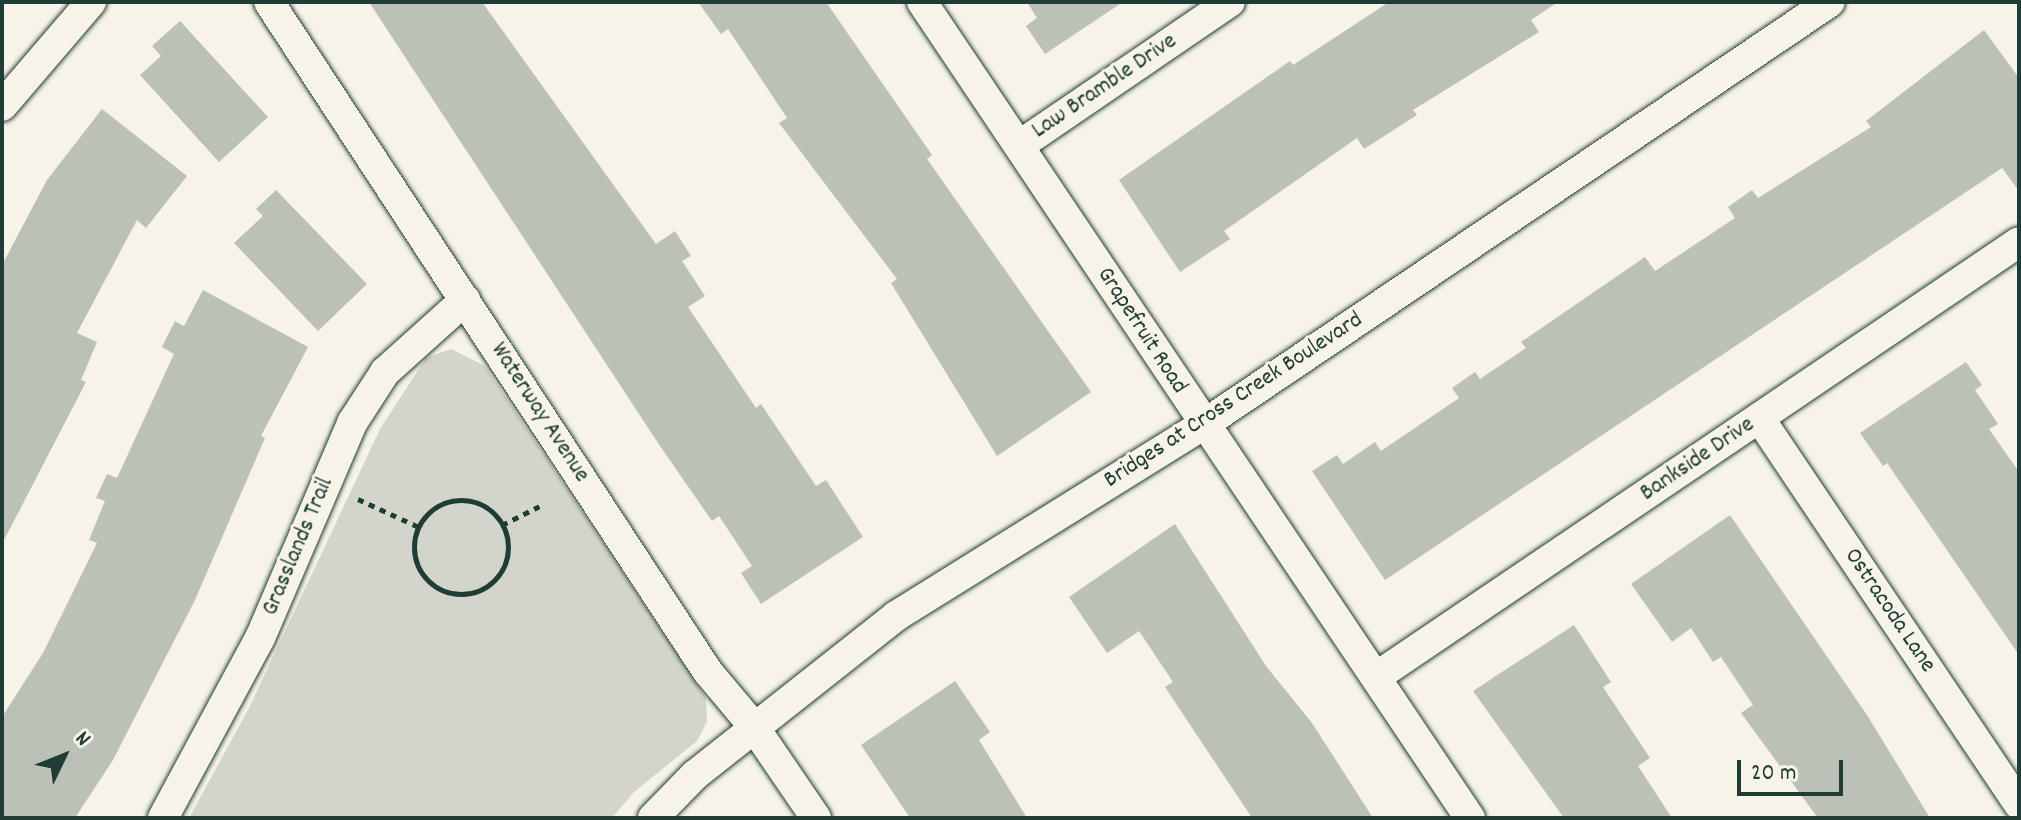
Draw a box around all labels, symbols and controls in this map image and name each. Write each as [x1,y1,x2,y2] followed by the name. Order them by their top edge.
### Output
[1027,28,1183,146] street label: Law Bramble Drive
[1089,262,1193,400] street label: Grapefruit Road
[1099,307,1369,495] street label: Bridges at Cross Creek Boulevard
[483,338,595,488] street label: Waterway Avenue
[1635,411,1761,509] street label: Bankside Drive
[257,474,341,620] street label: Grasslands Trail
[1837,543,1941,679] street label: Ostracoda Lane
[24,716,104,796] north arrow
[67,725,97,754] text: N
[1741,744,1847,794] scale bar
[1751,757,1797,791] text: 20 m

